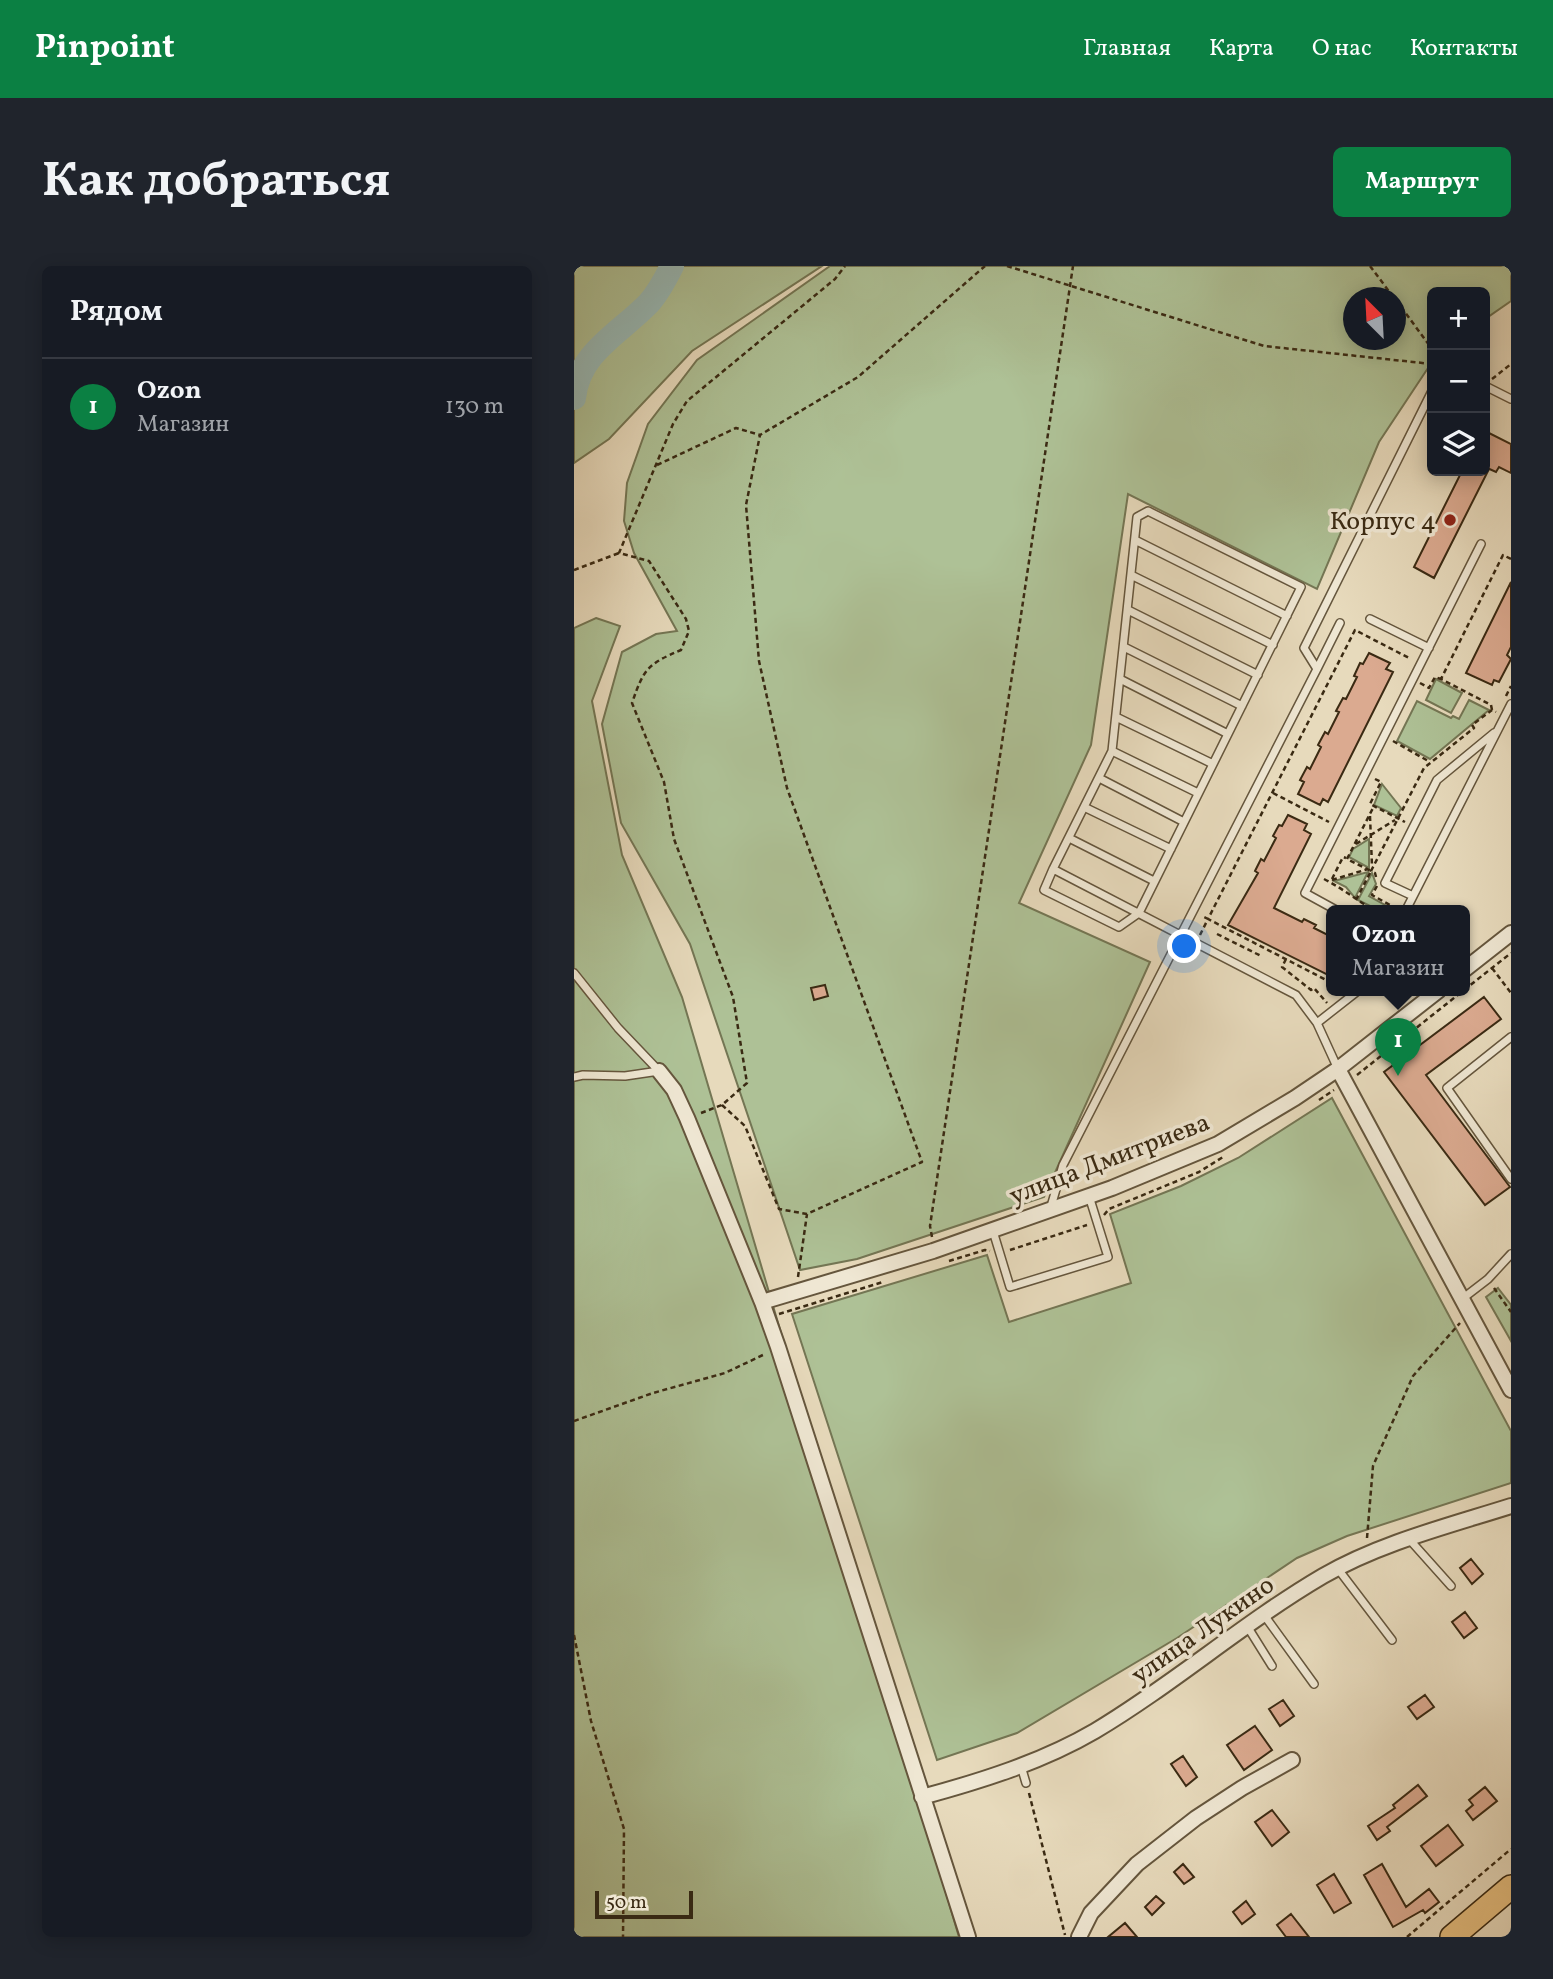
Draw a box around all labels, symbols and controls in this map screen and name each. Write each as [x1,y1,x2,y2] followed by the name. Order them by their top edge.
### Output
[35,26,175,72] text: Pinpoint
[1083,32,1171,66] text: Главная
[1209,32,1274,66] text: Карта
[1312,32,1372,66] text: О нас
[1410,32,1518,66] text: Контакты
[1333,147,1511,217] button: Маршрут
[42,148,390,217] text: Как добраться
[1343,287,1406,350] north arrow
[1427,287,1490,476] map controls
[1427,287,1490,350] button: +
[70,291,163,333] text: Рядом
[1427,350,1490,413] button: −
[137,373,202,409] text: Ozon
[88,391,98,423] text: 1
[445,391,504,423] text: 130 m
[137,409,229,441] text: Магазин
[1427,413,1490,476] button: layers
[1330,504,1436,540] place label: Корпус 4
[1442,512,1458,528] marker: Корпус 4
[1326,905,1470,996] popup
[1352,917,1416,953] text: Ozon
[1167,929,1201,963] your location
[1352,953,1444,985] text: Магазин
[1375,1018,1421,1076] pin: 1
[1004,1105,1215,1215] street label: улица Дмитриева
[1124,1568,1282,1694] street label: улица Лукино
[595,1888,693,1920] scale bar
[606,1890,647,1916] text: 50 m

